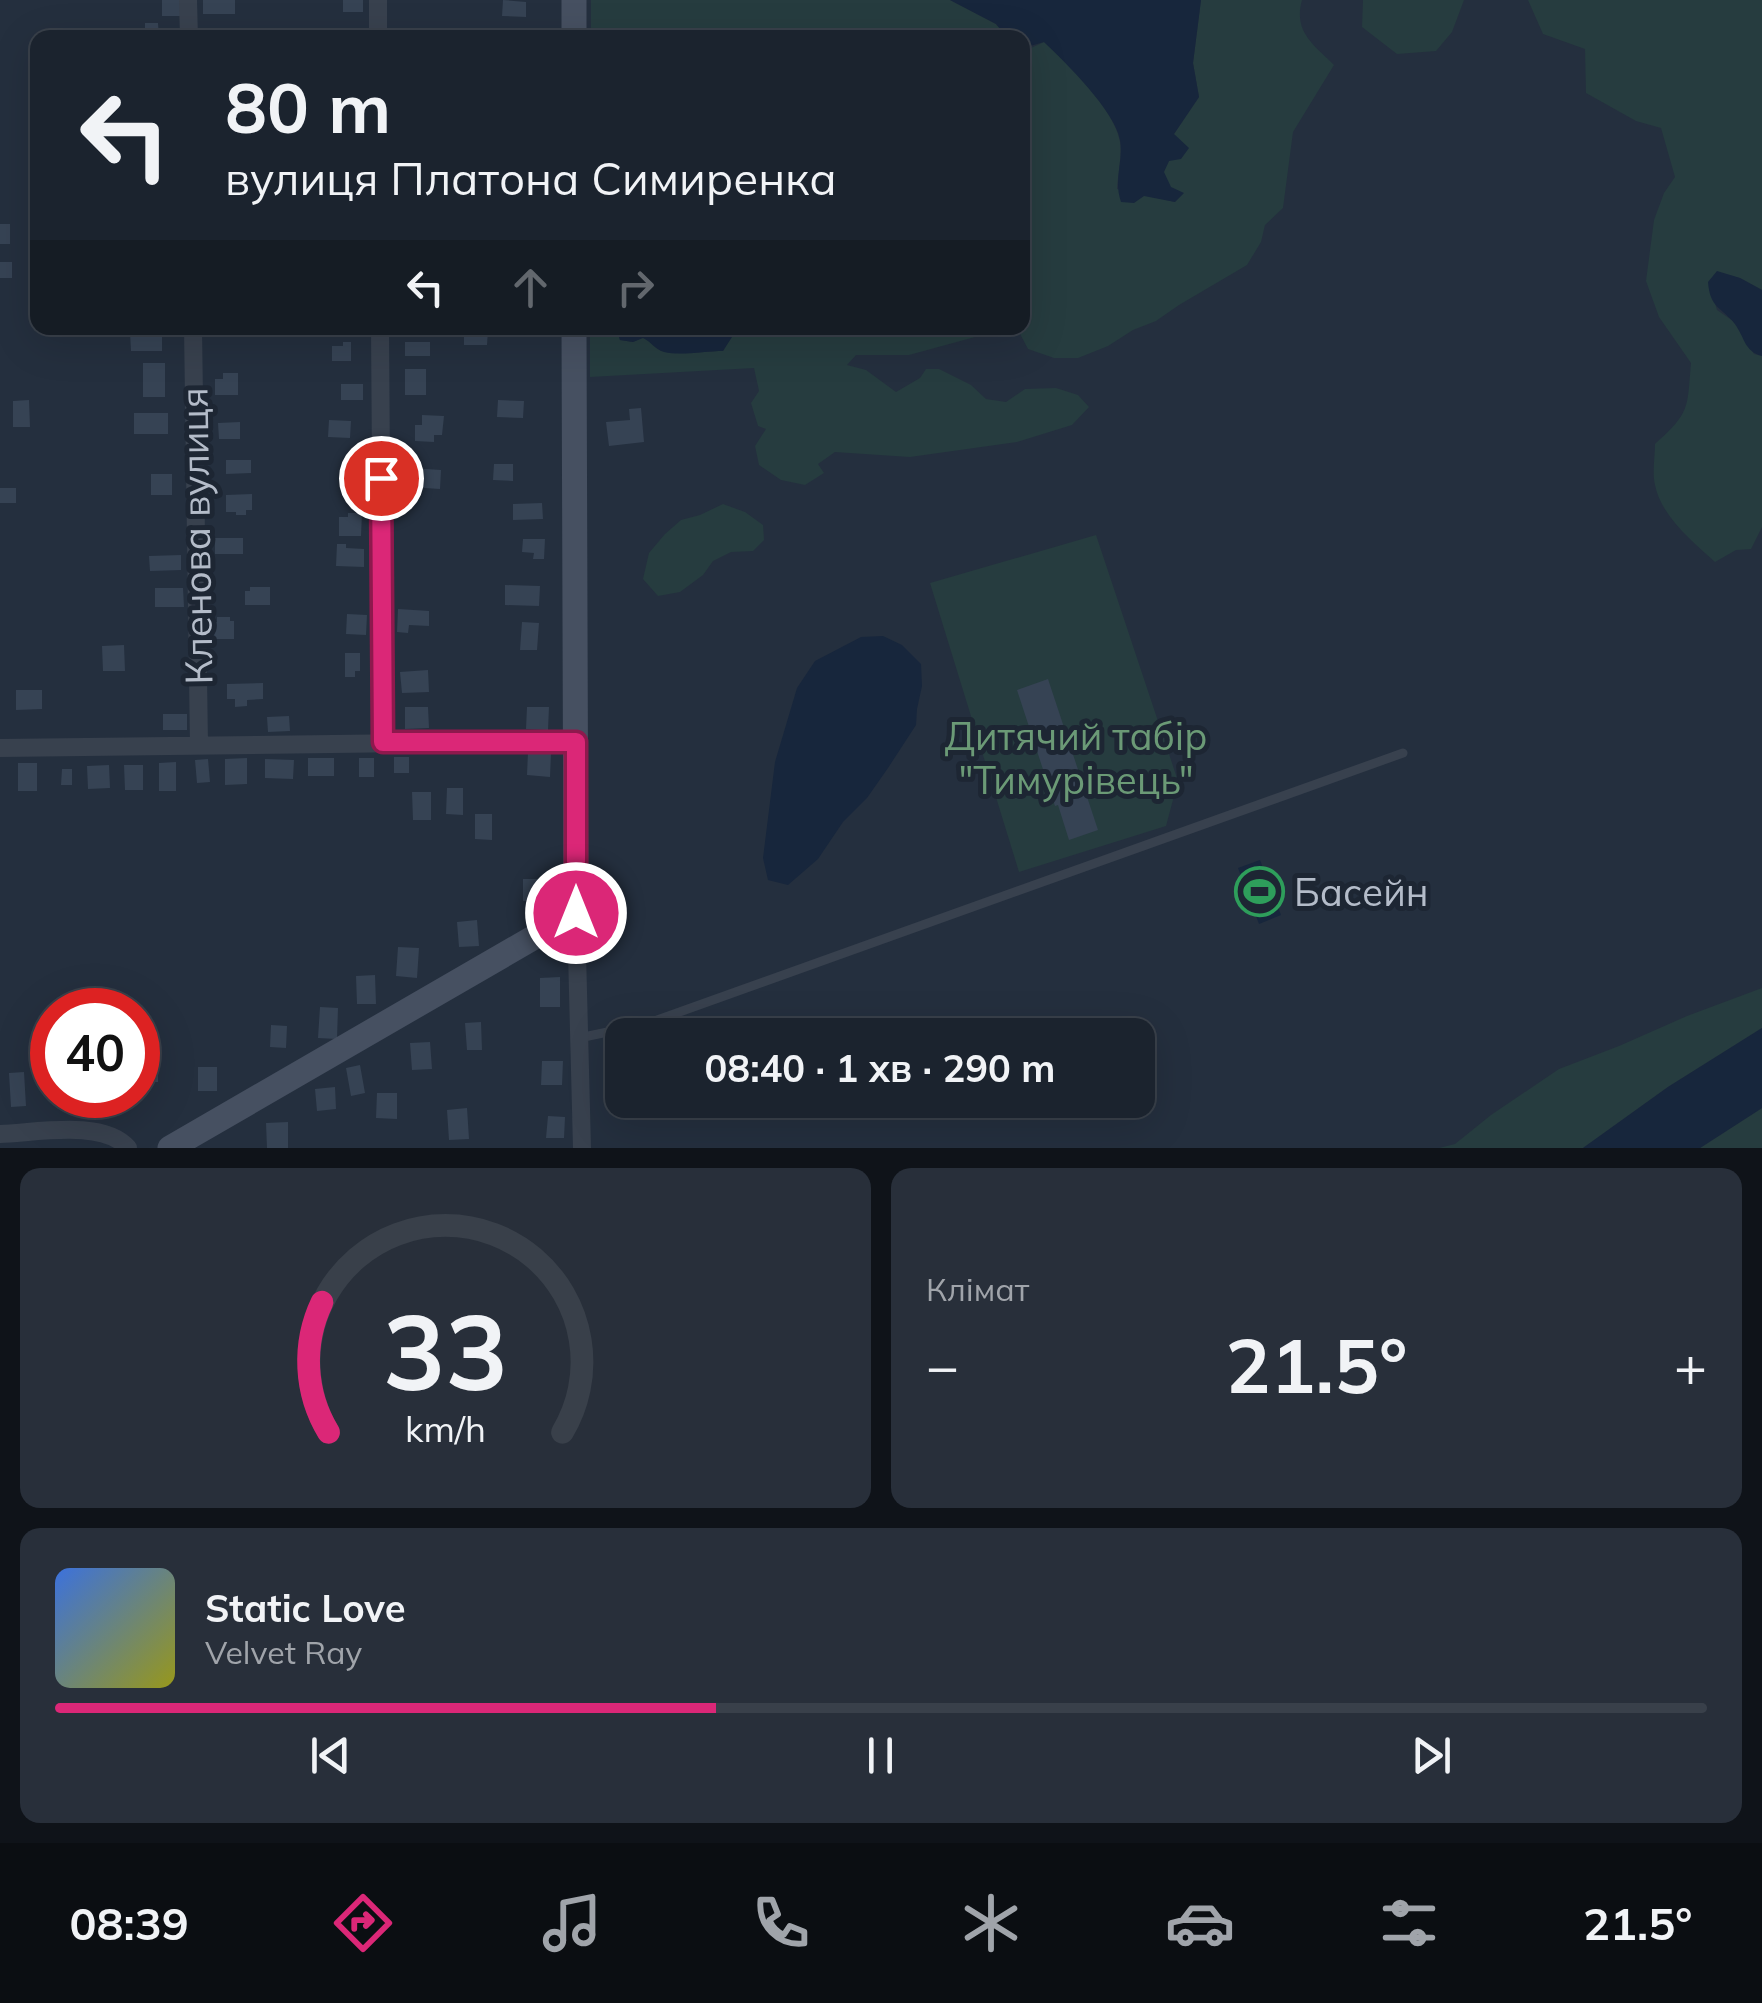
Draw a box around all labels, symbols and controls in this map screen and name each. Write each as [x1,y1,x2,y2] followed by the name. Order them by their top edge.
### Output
[225,63,391,151] text: 80 m
[60,70,190,200] icon: left
[225,150,837,206] text: вулиця Платона Симиренка
[398,260,453,315] icon: left
[503,260,558,315] icon: ahead
[608,260,663,315] icon: right
[169,387,223,685] street label: Кленова вулиця
[339,436,424,521] pin
[354,451,409,506] icon: arrive
[945,712,1207,804] park label: Дитячий табір "Тимурівець"
[524,861,628,965] position arrow
[1233,866,1285,918] sports icon: Басейн
[1294,868,1428,916] place label: Басейн
[30,988,160,1118] speed limit sign: 40
[705,1044,1055,1092] text: 08:40 · 1 хв · 290 m
[926,1269,1029,1309] text: Клімат
[383,1285,508,1416] text: 33
[1225,1318,1408,1412] text: 21.5°
[926,1331,959,1400] text: −
[1674,1331,1707,1400] text: +
[405,1406,486,1451] text: km/h
[205,1584,406,1632] text: Static Love
[205,1632,362,1672] text: Velvet Ray
[303,1728,358,1783] icon: previous
[853,1728,908,1783] icon: pause
[1404,1728,1459,1783] icon: next
[328,1888,398,1958] icon: directions
[537,1888,607,1958] icon: music
[746,1888,816,1958] icon: phone
[956,1888,1026,1958] icon: climate
[1165,1888,1235,1958] icon: car
[1374,1888,1444,1958] icon: filters
[70,1895,189,1951] text: 08:39
[1583,1895,1692,1951] text: 21.5°

